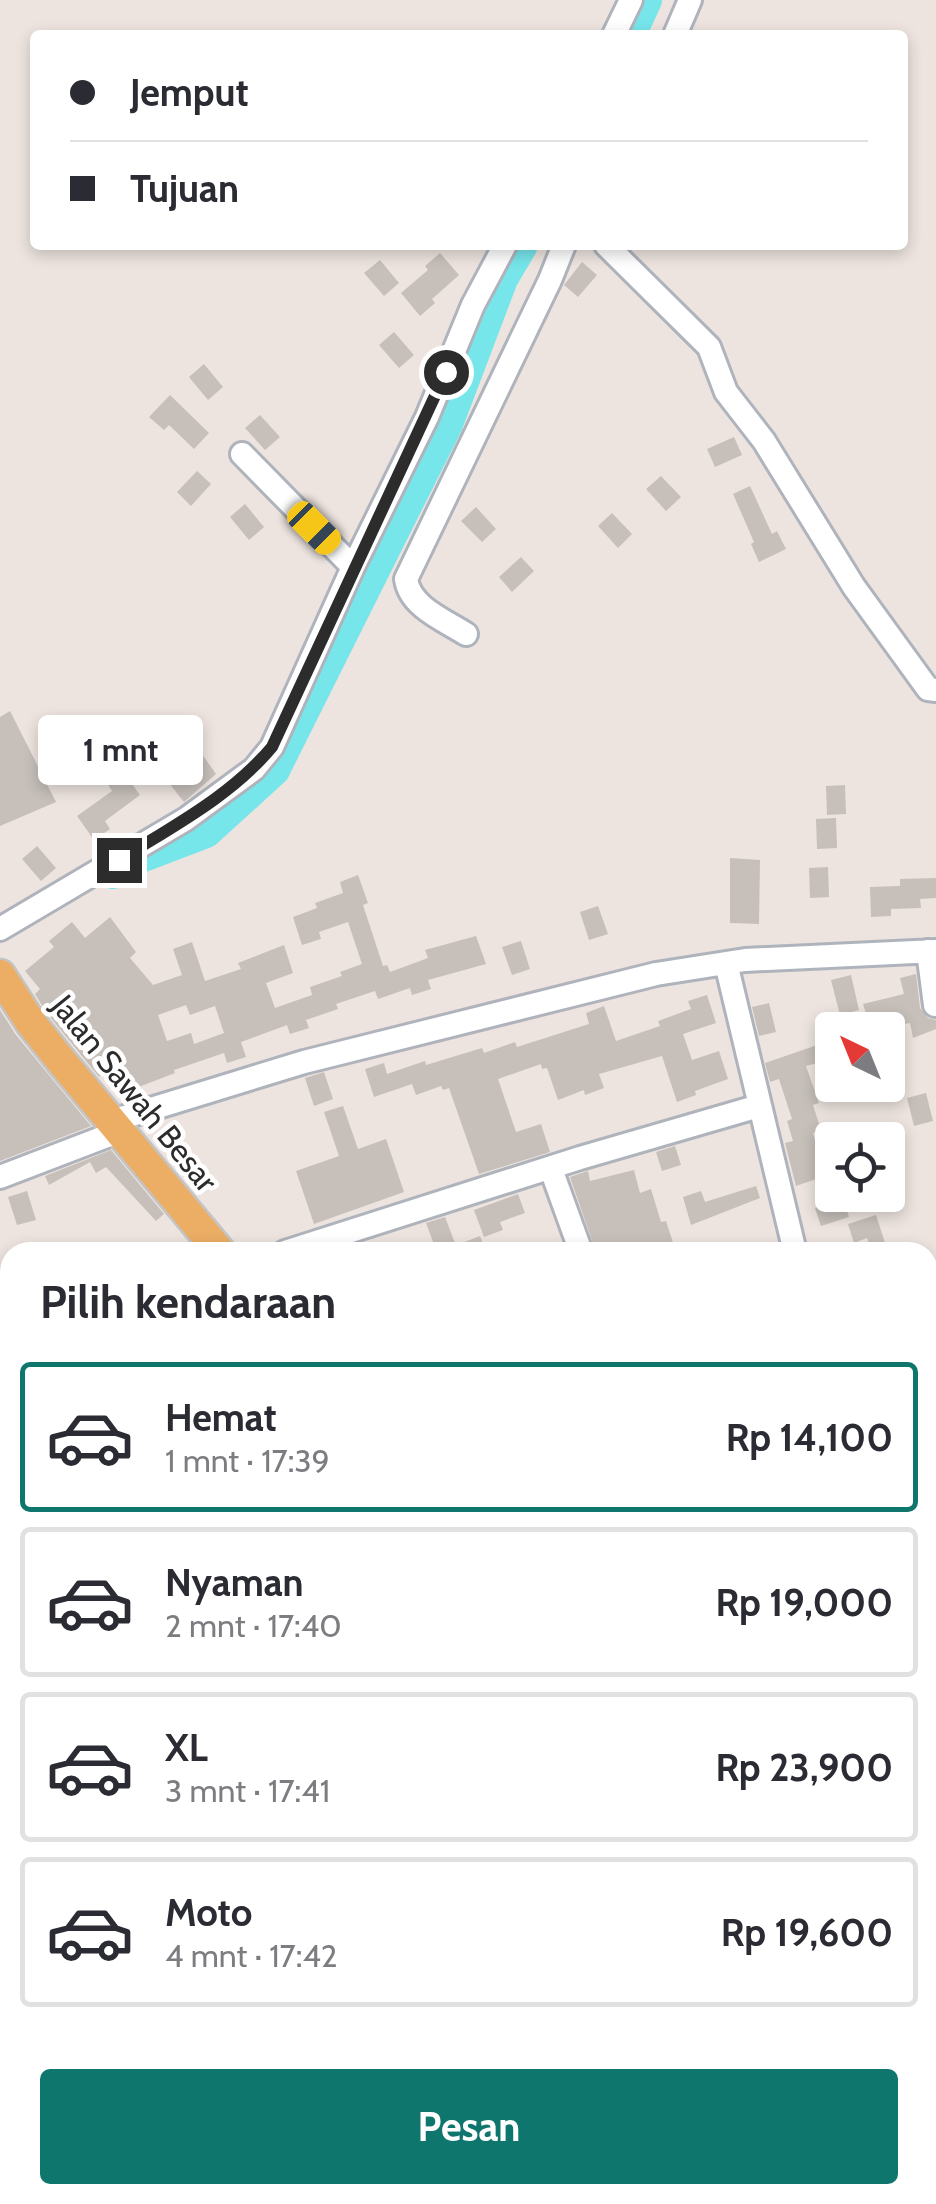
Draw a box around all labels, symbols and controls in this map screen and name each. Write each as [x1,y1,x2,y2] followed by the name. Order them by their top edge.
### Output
[130,69,249,116] text: Jemput
[130,165,239,212] text: Tujuan
[424,350,469,395] route start
[282,496,346,560] car
[36,715,202,785] callout: 1 mnt
[83,730,158,769] text: 1 mnt
[97,838,142,883] route end
[43,986,227,1200] street label: Jalan Sawah Besar
[815,1012,905,1102] north arrow
[815,1012,905,1212] map controls
[815,1122,905,1212] button: locate
[40,1275,336,1329] text: Pilih kendaraan
[45,1392,135,1482] icon: car
[165,1394,277,1441] text: Hemat
[726,1414,893,1461] text: Rp 14,100
[165,1441,330,1480] text: 1 mnt · 17:39
[45,1557,135,1647] icon: car
[165,1559,304,1606] text: Nyaman
[716,1579,893,1626] text: Rp 19,000
[165,1606,341,1645] text: 2 mnt · 17:40
[45,1722,135,1812] icon: car
[165,1724,208,1771] text: XL
[715,1744,893,1791] text: Rp 23,900
[165,1771,330,1810] text: 3 mnt · 17:41
[45,1887,135,1977] icon: car
[165,1889,252,1936] text: Moto
[721,1909,893,1956] text: Rp 19,600
[165,1936,338,1975] text: 4 mnt · 17:42
[40,2069,898,2184] button: Pesan

